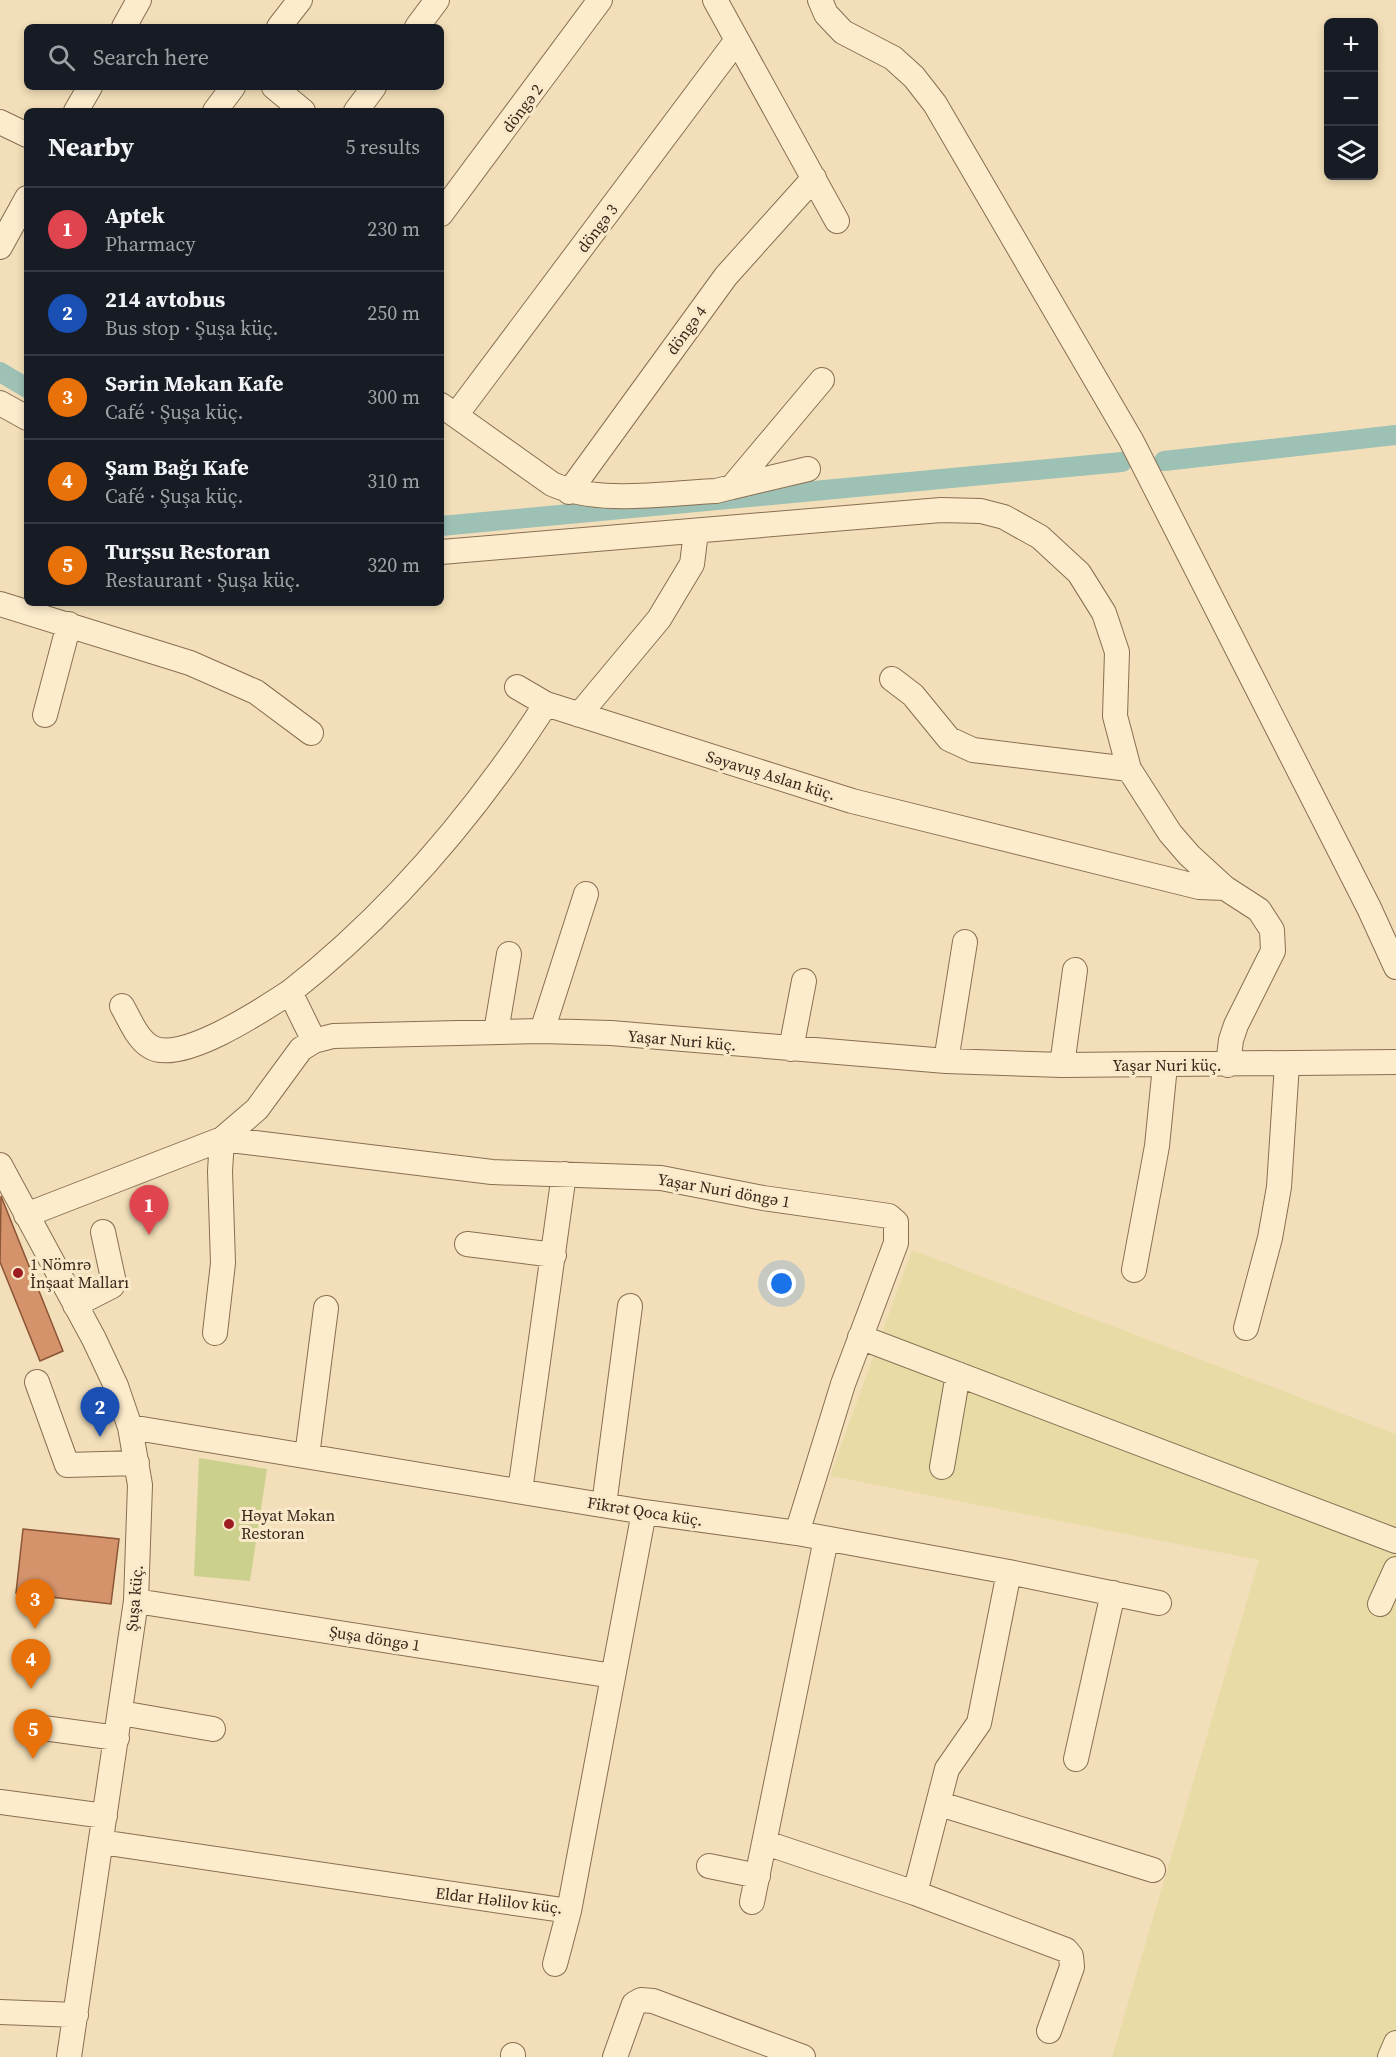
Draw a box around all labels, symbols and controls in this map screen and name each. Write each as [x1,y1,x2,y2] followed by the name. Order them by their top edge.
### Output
[1324,18,1378,180] map controls
[1324,18,1378,72] button: +
[24,24,444,90] search box
[45,41,78,74] icon: search
[93,42,209,72] text: Search here
[1324,72,1378,126] button: −
[496,79,548,137] street label: döngə 2
[1324,126,1378,180] button: layers
[48,129,134,165] text: Nearby
[345,133,420,161] text: 5 results
[571,199,623,257] street label: döngə 3
[105,200,165,230] text: Aptek
[62,215,73,243] text: 1
[367,215,420,243] text: 230 m
[105,230,196,258] text: Pharmacy
[105,284,225,314] text: 214 avtobus
[62,299,73,327] text: 2
[367,299,420,327] text: 250 m
[661,301,711,359] street label: döngə 4
[105,314,279,342] text: Bus stop · Şuşa küç.
[105,368,284,398] text: Sərin Məkan Kafe
[62,383,73,411] text: 3
[367,383,420,411] text: 300 m
[105,398,243,426] text: Café · Şuşa küç.
[105,452,249,482] text: Şam Bağı Kafe
[62,467,73,495] text: 4
[367,467,420,495] text: 310 m
[105,482,243,510] text: Café · Şuşa küç.
[105,536,270,566] text: Turşsu Restoran
[62,551,73,579] text: 5
[367,551,420,579] text: 320 m
[105,566,301,594] text: Restaurant · Şuşa küç.
[704,745,838,805] street label: Səyavuş Aslan küç.
[627,1024,737,1056] street label: Yaşar Nuri küç.
[1112,1054,1222,1076] street label: Yaşar Nuri küç.
[656,1168,792,1212] street label: Yaşar Nuri döngə 1
[130,1186,168,1235] pin: 1
[30,1253,129,1293] place label: 1 Nömrə İnşaat Malları
[11,1266,25,1280] marker: 1 Nömrə İnşaat Malları
[767,1269,796,1298] your location
[80,1388,120,1437] pin: 2
[586,1491,704,1531] street label: Fikrət Qoca küç.
[241,1504,336,1544] place label: Həyat Məkan Restoran
[222,1517,236,1531] marker: Həyat Məkan Restoran
[120,1564,148,1632] street label: Şuşa küç.
[15,1580,54,1629] pin: 3
[328,1620,422,1656] street label: Şuşa döngə 1
[12,1640,51,1689] pin: 4
[14,1710,52,1759] pin: 5
[434,1881,564,1919] street label: Eldar Həlilov küç.

